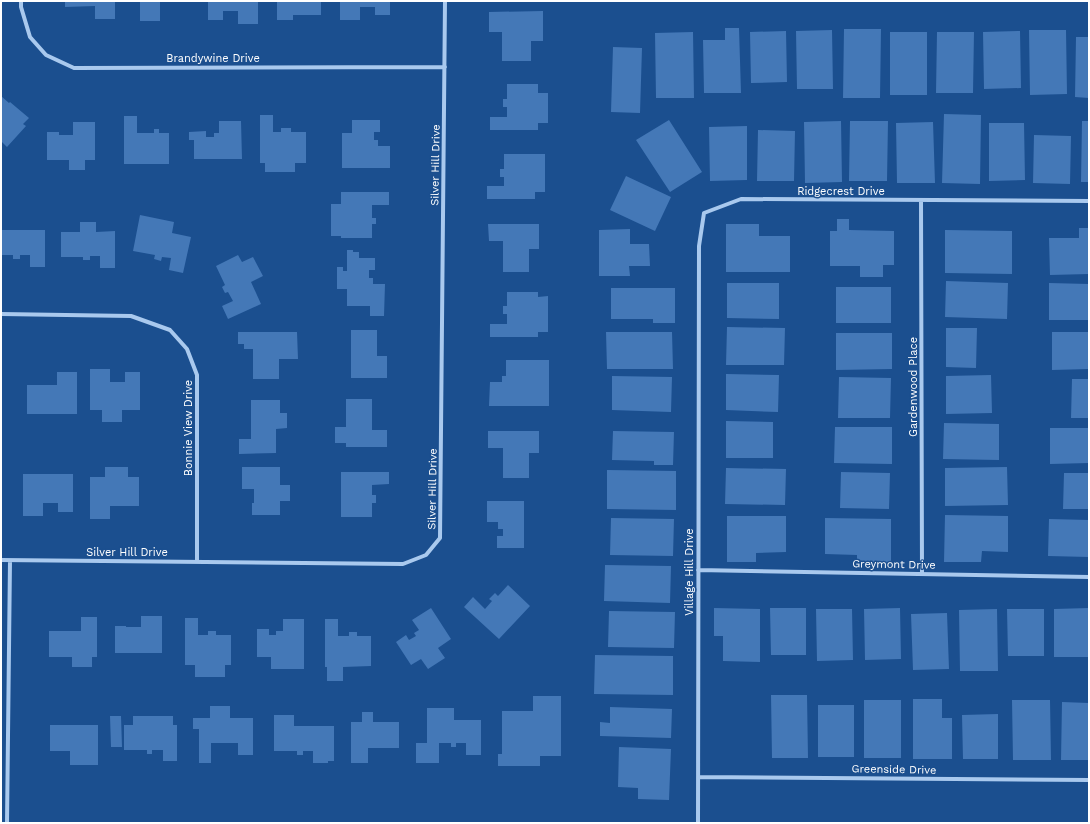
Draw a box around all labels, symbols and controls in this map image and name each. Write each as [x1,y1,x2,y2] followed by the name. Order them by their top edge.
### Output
[166,52,260,65] street label: Brandywine Drive
[428,124,443,206] street label: Silver Hill Drive
[797,185,885,198] street label: Ridgecrest Drive
[907,337,920,437] street label: Gardenwood Place
[182,380,195,476] street label: Bonnie View Drive
[425,448,440,530] street label: Silver Hill Drive
[683,528,696,616] street label: Village Hill Drive
[86,546,168,559] street label: Silver Hill Drive
[852,557,936,572] street label: Greymont Drive
[851,762,937,777] street label: Greenside Drive

